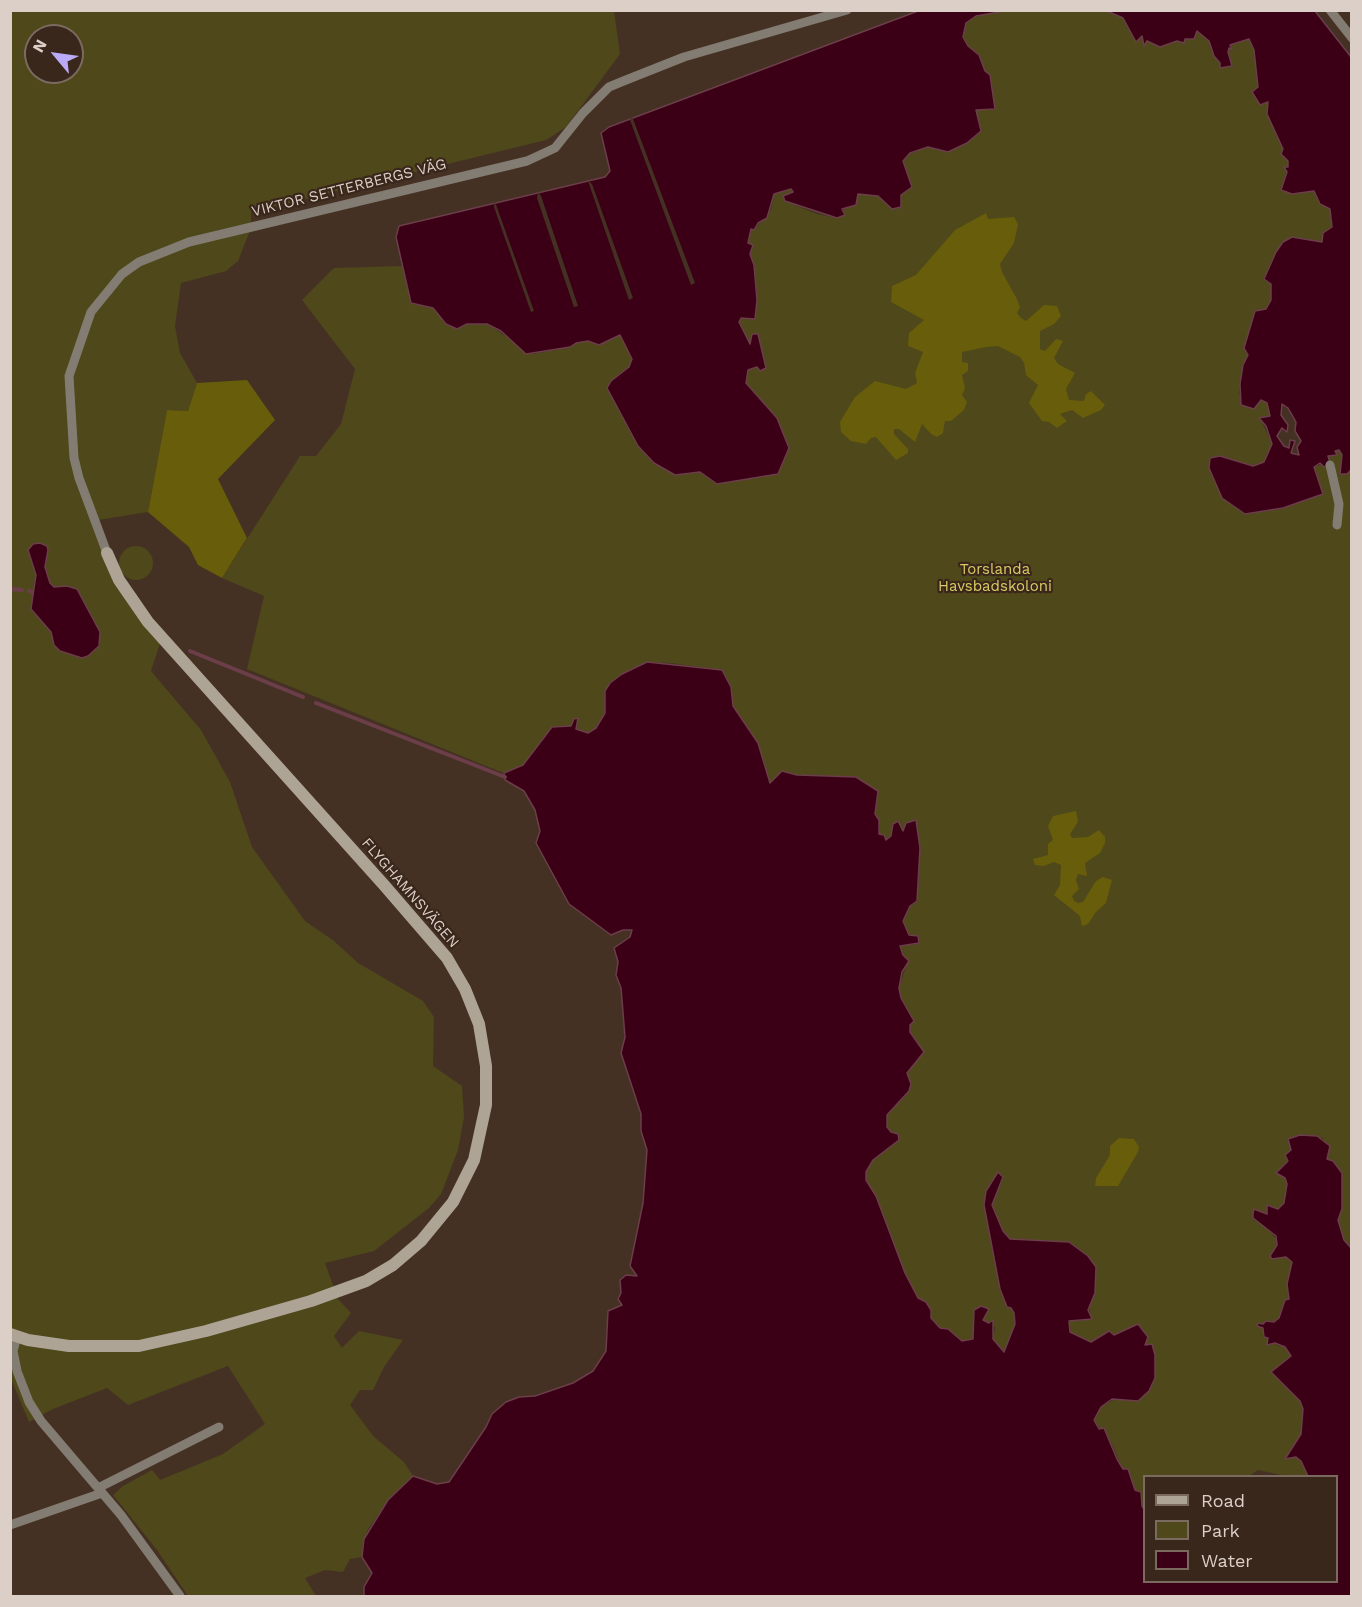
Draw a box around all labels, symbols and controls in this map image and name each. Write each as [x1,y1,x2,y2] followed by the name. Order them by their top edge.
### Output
[24,24,84,84] north arrow
[28,36,51,56] text: N
[250,155,448,221] street label: VIKTOR SETTERBERGS VÄG
[938,561,1052,596] park label: Torslanda Havsbadskoloni
[357,834,463,952] street label: FLYGHAMNSVÄGEN
[1143,1475,1338,1583] legend
[1201,1490,1245,1511] text: Road
[1201,1520,1240,1541] text: Park
[1201,1550,1253,1571] text: Water

